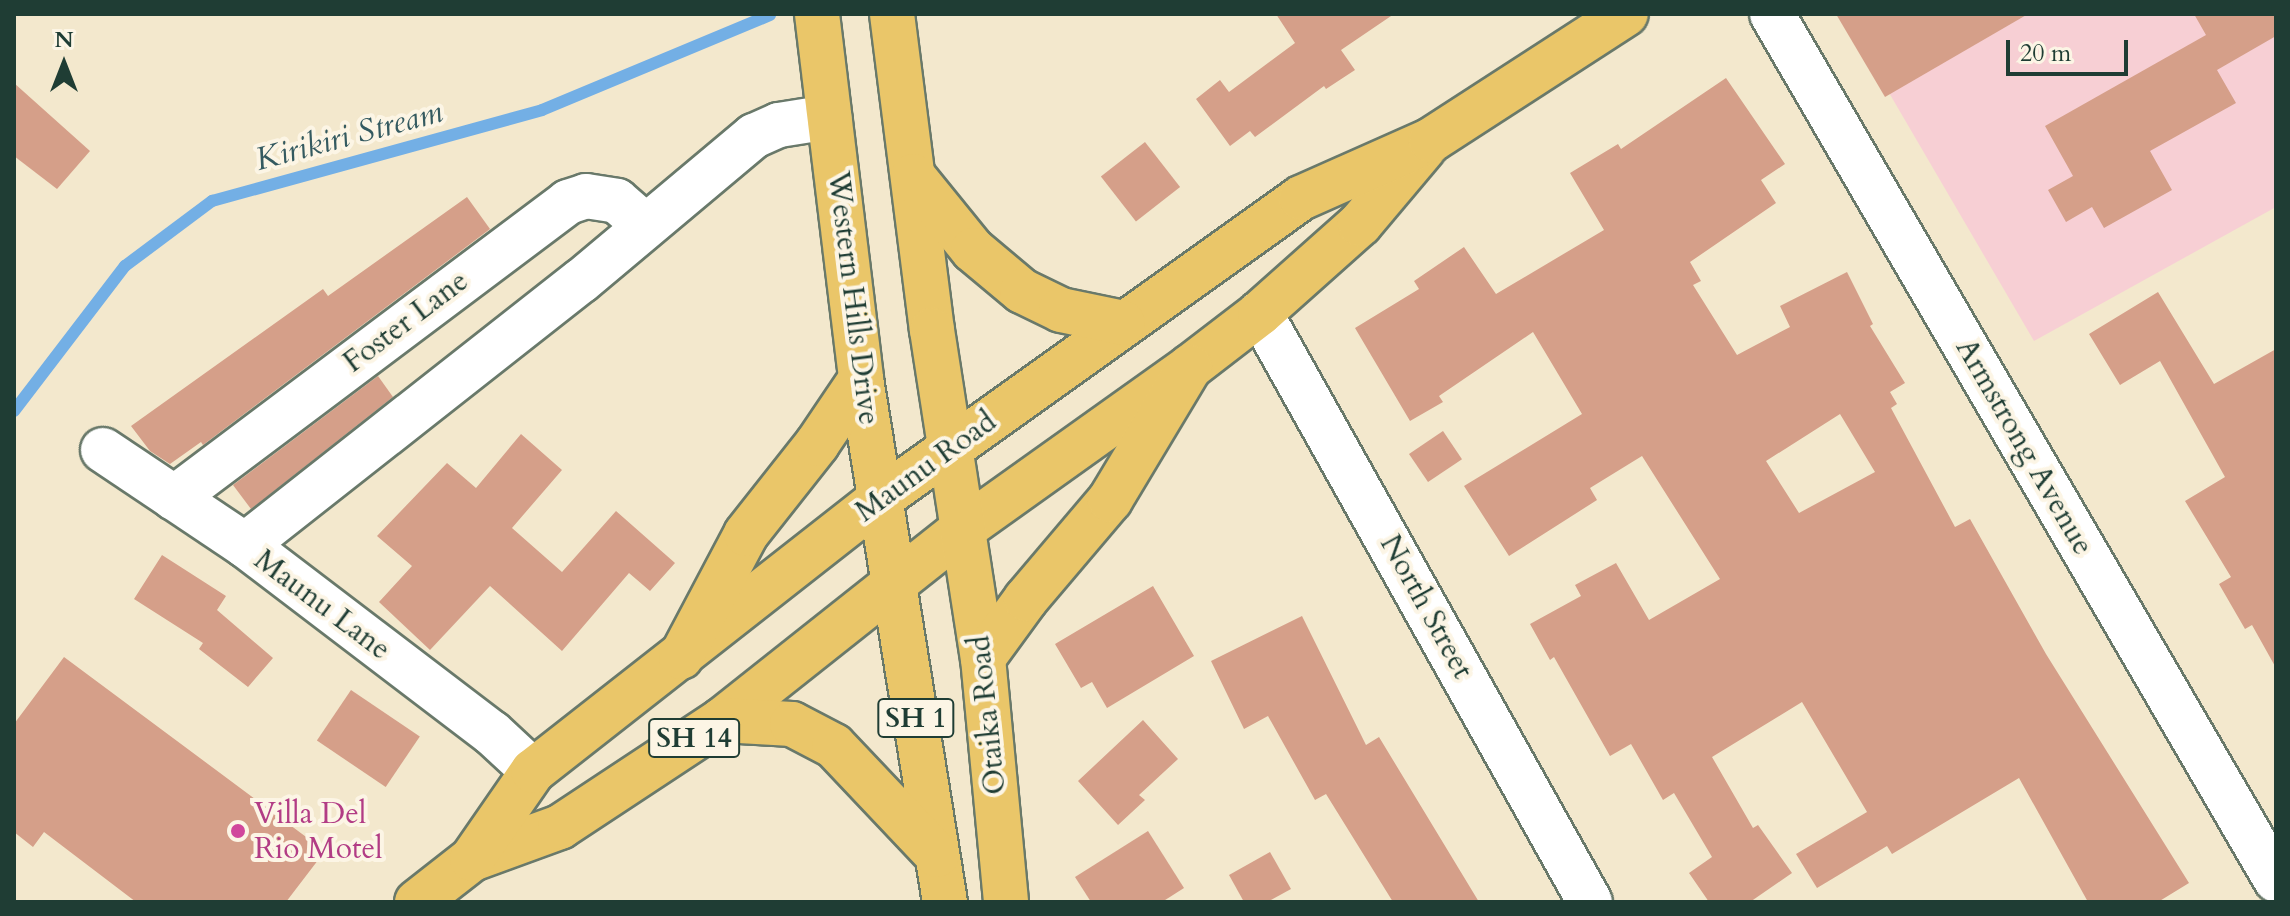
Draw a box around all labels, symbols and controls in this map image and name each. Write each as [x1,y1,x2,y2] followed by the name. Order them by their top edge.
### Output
[24,24,104,104] north arrow
[2010,24,2132,74] scale bar
[54,25,74,55] text: N
[2020,37,2071,70] text: 20 m
[251,93,447,179] water label: Kirikiri Stream
[820,169,886,427] street label: Western Hills Drive
[336,263,476,381] street label: Foster Lane
[1948,333,2100,561] street label: Armstrong Avenue
[849,404,1003,530] street label: Maunu Road
[1372,529,1480,685] street label: North Street
[247,542,397,668] street label: Maunu Lane
[962,634,1014,796] street label: Otaika Road
[876,694,956,742] road number: SH 1
[648,714,740,762] road number: SH 14
[254,796,383,866] place label: Villa Del Rio Motel
[229,822,247,840] marker: Villa Del Rio Motel

